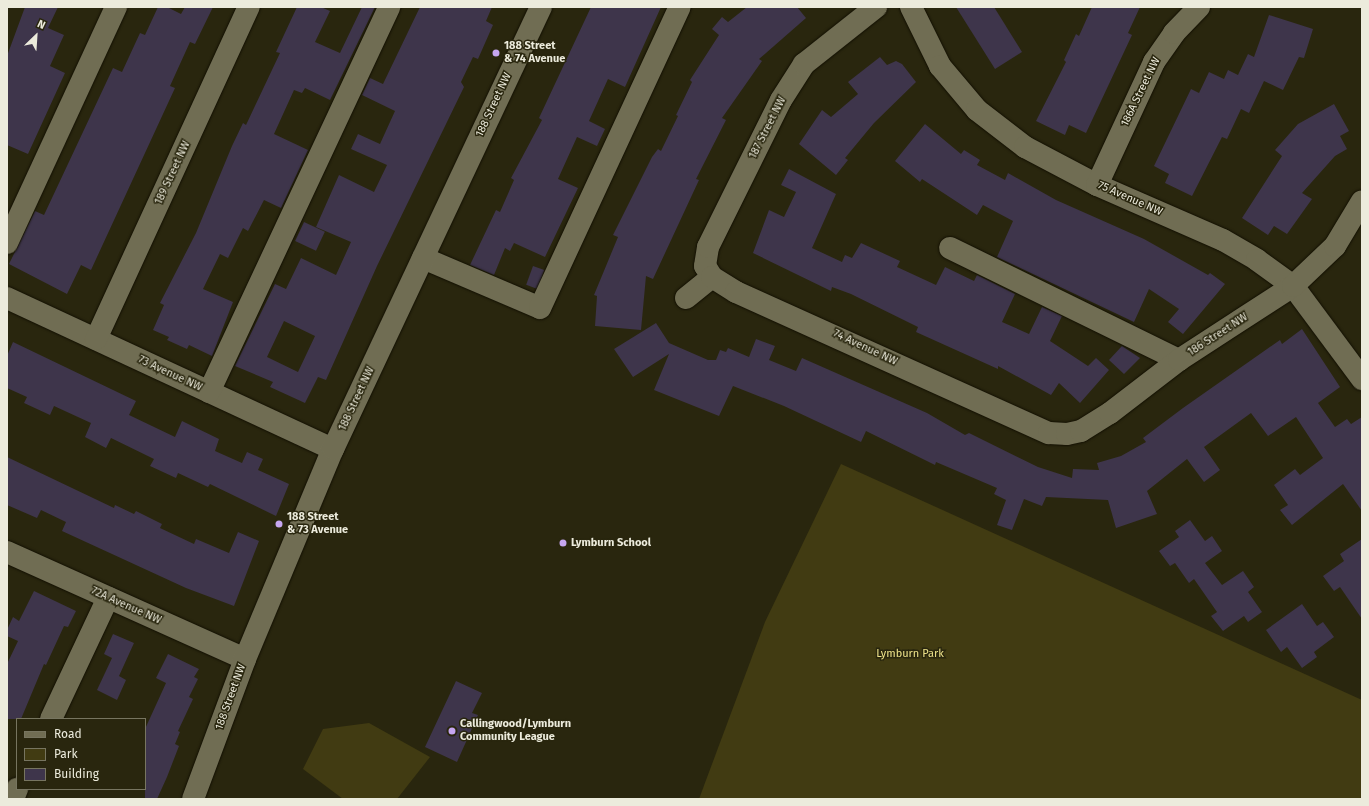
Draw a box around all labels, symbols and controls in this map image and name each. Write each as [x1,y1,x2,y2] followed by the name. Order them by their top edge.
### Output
[16,16,56,56] north arrow
[35,17,47,32] text: N
[504,40,565,66] place label: 188 Street & 74 Avenue
[491,48,501,58] marker: 188 Street & 74 Avenue
[1119,55,1163,129] street label: 186A Street NW
[473,71,515,139] street label: 188 Street NW
[747,95,789,161] street label: 187 Street NW
[153,139,193,207] street label: 189 Street NW
[1096,179,1164,219] street label: 75 Avenue NW
[1185,311,1251,359] street label: 186 Street NW
[831,327,899,369] street label: 74 Avenue NW
[136,353,204,395] street label: 73 Avenue NW
[336,365,378,433] street label: 188 Street NW
[287,511,348,537] place label: 188 Street & 73 Avenue
[274,519,284,529] marker: 188 Street & 73 Avenue
[571,536,651,550] place label: Lymburn School
[558,538,568,548] marker: Lymburn School
[89,585,163,627] street label: 72A Avenue NW
[876,647,944,661] park label: Lymburn Park
[213,662,249,732] street label: 188 Street NW
[16,718,146,790] legend
[460,718,571,744] place label: Callingwood/Lymburn Community League
[447,726,457,736] marker: Callingwood/Lymburn Community League
[54,727,82,741] text: Road
[54,747,78,761] text: Park
[54,767,99,781] text: Building

